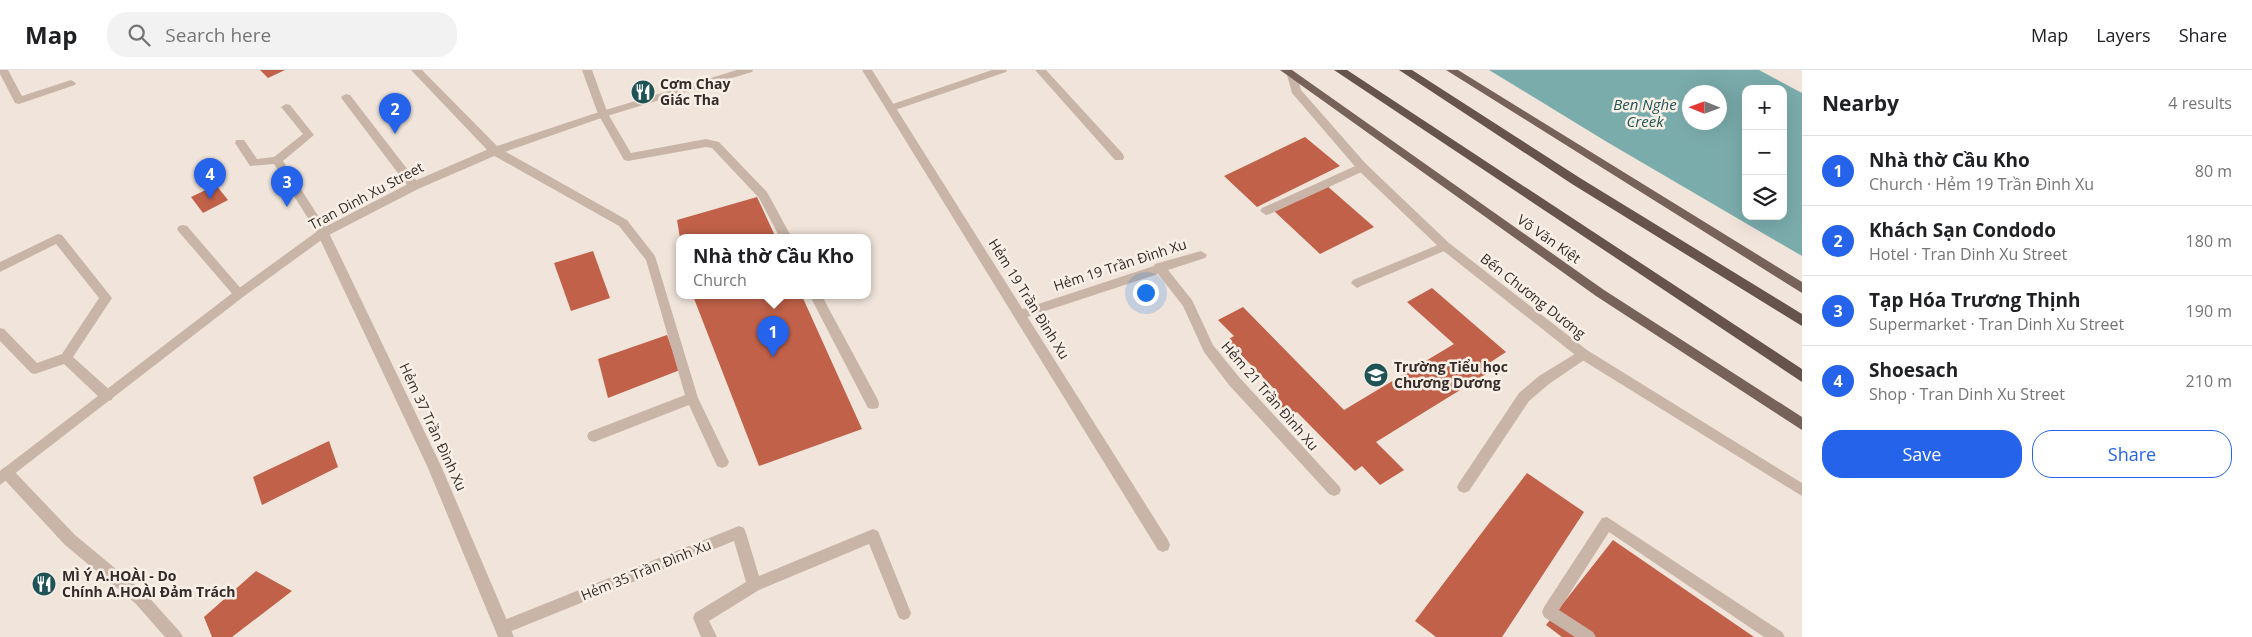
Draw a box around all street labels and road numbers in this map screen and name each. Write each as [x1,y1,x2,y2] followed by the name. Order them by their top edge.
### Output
[305,157,426,234] street label: Tran Dinh Xu Street
[1514,210,1585,268] street label: Võ Văn Kiệt
[1051,234,1189,295] street label: Hẻm 19 Trần Đình Xu
[985,235,1074,363] street label: Hẻm 19 Trần Ðình Xu
[1477,249,1590,343] street label: Bến Chương Dương
[1218,337,1323,454] street label: Hẻm 21 Trần Đình Xu
[395,360,471,494] street label: Hẻm 37 Trần Ðình Xu
[578,535,714,604] street label: Hẻm 35 Trần Đình Xu

